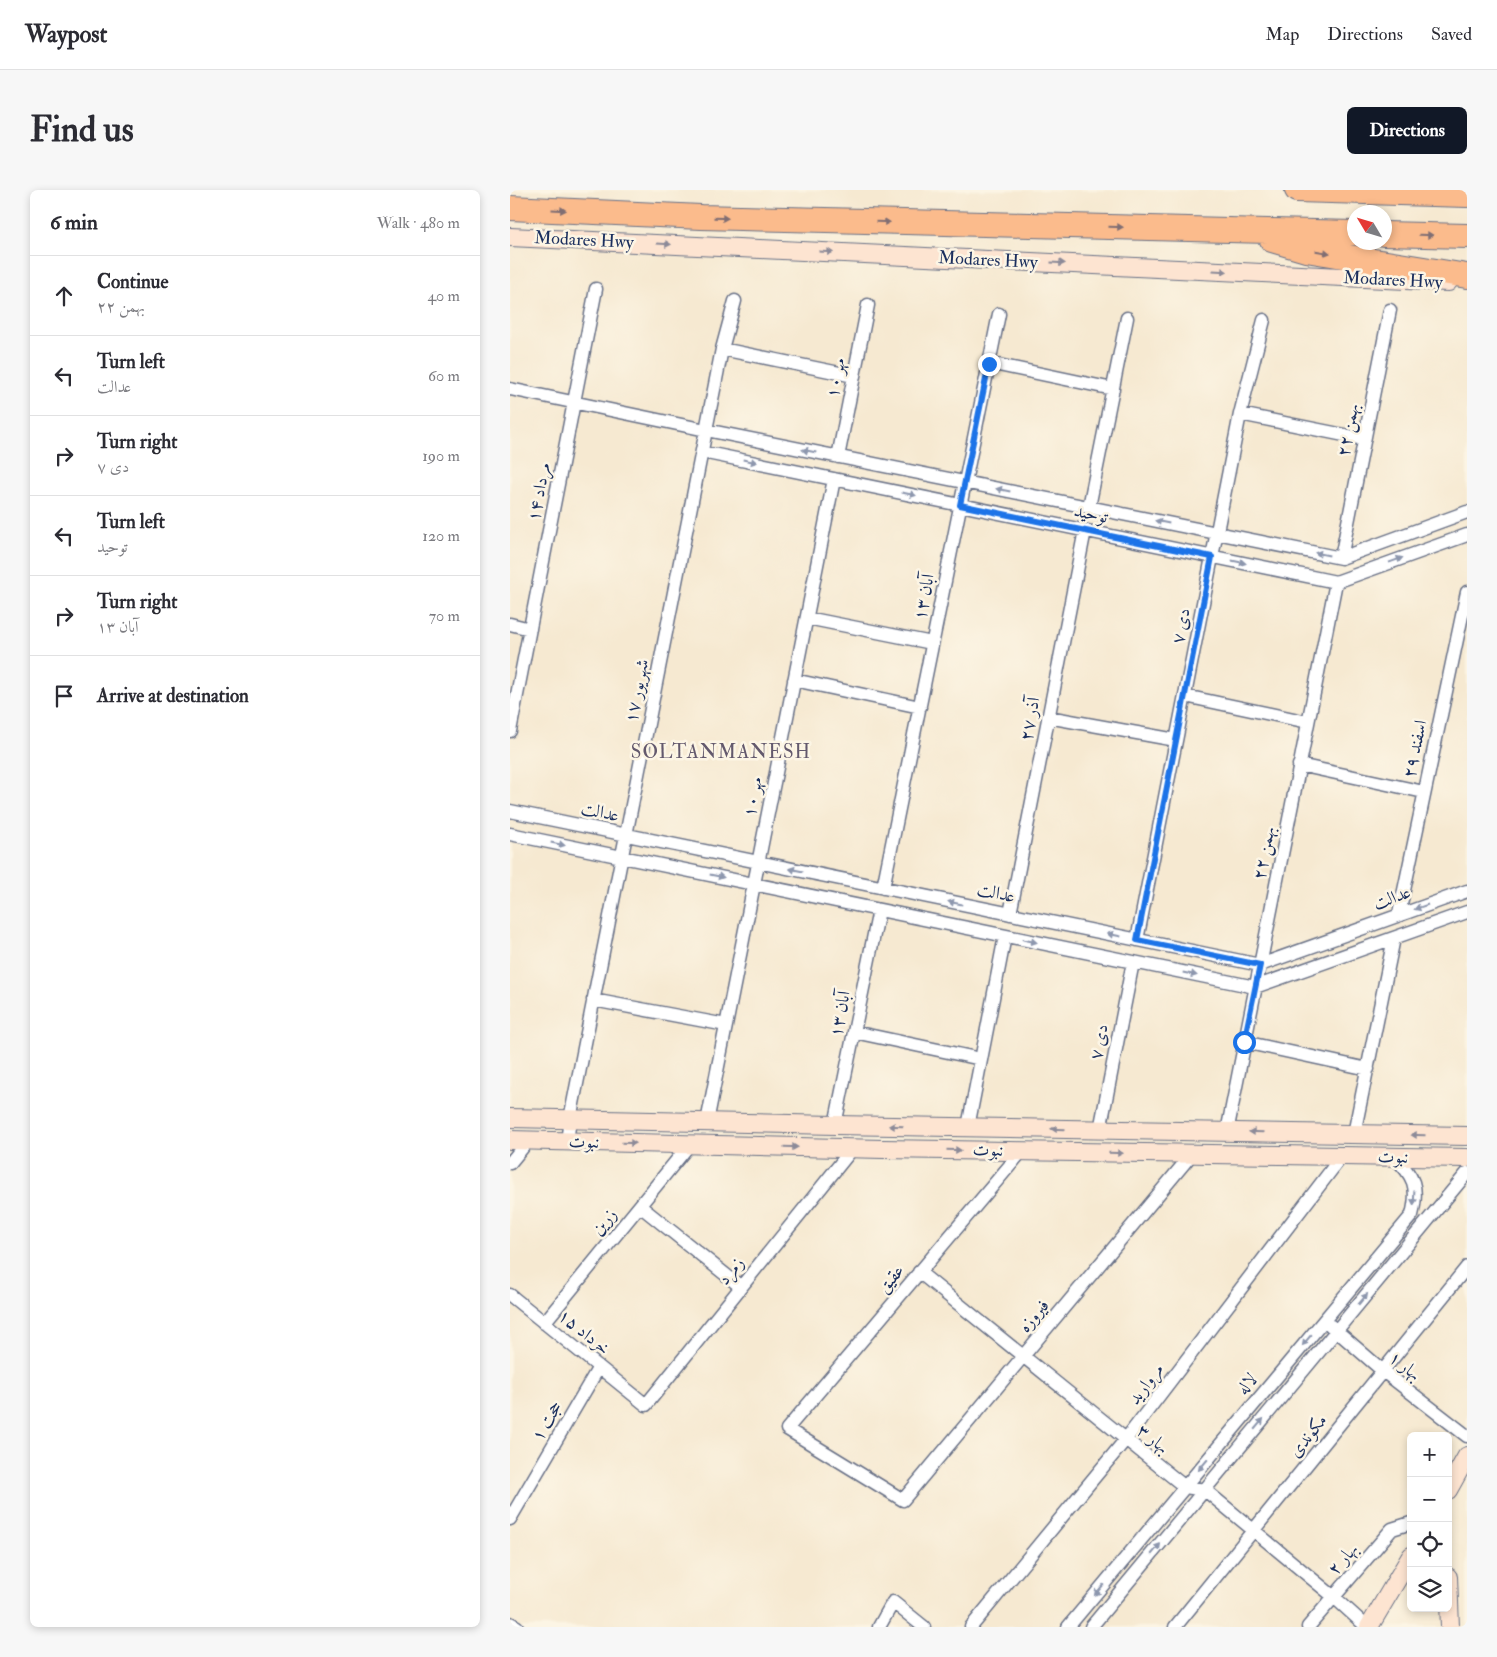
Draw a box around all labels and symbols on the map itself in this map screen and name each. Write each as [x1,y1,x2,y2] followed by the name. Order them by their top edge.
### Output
[1347,205,1392,250] north arrow
[551,207,567,215] one-way arrow
[713,214,729,222] one-way arrow
[876,218,892,226] one-way arrow
[1108,224,1124,232] one-way arrow
[534,226,635,254] street label: Modares Hwy
[1418,231,1434,239] one-way arrow
[656,241,672,249] one-way arrow
[938,246,1039,274] street label: Modares Hwy
[818,248,834,256] one-way arrow
[1315,249,1331,257] one-way arrow
[1050,260,1066,268] one-way arrow
[1343,266,1444,294] street label: Modares Hwy
[1213,268,1229,276] one-way arrow
[978,353,1001,376] route end
[821,356,851,400] street label: ۱۰ مهر
[1332,401,1364,459] street label: ۲۲ بهمن
[802,447,817,455] one-way arrow
[742,458,758,466] one-way arrow
[522,460,557,524] street label: ۱۴ مرداد
[996,486,1011,494] one-way arrow
[901,490,916,498] one-way arrow
[1072,499,1111,529] street label: توحید
[1155,518,1170,526] one-way arrow
[1314,550,1329,558] one-way arrow
[1389,556,1404,564] one-way arrow
[1232,558,1247,566] one-way arrow
[908,570,940,622] street label: ۱۳ آبان
[1166,606,1196,646] street label: ۷ دی
[620,657,654,725] street label: ۱۷ شهریور
[1015,693,1046,743] street label: ۲۷ آذر
[1398,718,1432,780] street label: ۲۹ اسفند
[631,740,811,764] district label: SOLTANMANESH
[738,775,768,819] street label: ۱۰ مهر
[579,797,621,827] street label: عدالت
[1248,824,1280,882] street label: ۲۲ بهمن
[550,840,566,848] one-way arrow
[788,866,804,874] one-way arrow
[709,873,725,881] one-way arrow
[975,878,1017,908] street label: عدالت
[1370,881,1414,915] street label: عدالت
[948,899,963,907] one-way arrow
[1413,903,1428,911] one-way arrow
[1106,931,1122,939] one-way arrow
[1023,937,1038,945] one-way arrow
[1182,970,1198,978] one-way arrow
[824,987,856,1039] street label: ۱۳ آبان
[1084,1022,1114,1062] street label: ۷ دی
[1233,1031,1256,1054] route start
[888,1122,904,1130] one-way arrow
[1050,1125,1066,1133] one-way arrow
[1248,1128,1264,1136] one-way arrow
[568,1130,600,1154] street label: نبوت
[1410,1131,1426,1139] one-way arrow
[972,1138,1004,1162] street label: نبوت
[621,1139,637,1147] one-way arrow
[783,1143,799,1151] one-way arrow
[1377,1145,1409,1169] street label: نبوت
[946,1146,962,1154] one-way arrow
[1108,1149,1124,1157] one-way arrow
[1410,1191,1418,1207] one-way arrow
[586,1204,622,1240] street label: زرین
[713,1252,750,1291] street label: زمرد
[872,1260,910,1298] street label: عقیق
[1357,1293,1369,1305] one-way arrow
[1014,1295,1054,1337] street label: فیروزه
[553,1304,615,1360] street label: ۱۵ خرداد
[1301,1333,1312,1346] one-way arrow
[1384,1346,1426,1386] street label: بهار ۱
[1123,1359,1170,1410] street label: مروارید
[1231,1368,1263,1400] street label: لاله
[526,1397,568,1445] street label: حجت ۱
[1284,1410,1332,1462] street label: مکوندی
[1254,1418,1265,1431] one-way arrow
[1132,1419,1174,1459] street label: بهار ۳
[1198,1459,1209,1471] one-way arrow
[1323,1538,1363,1580] street label: بهار ۲
[1150,1543,1161,1556] one-way arrow
[1094,1583,1105,1596] one-way arrow

